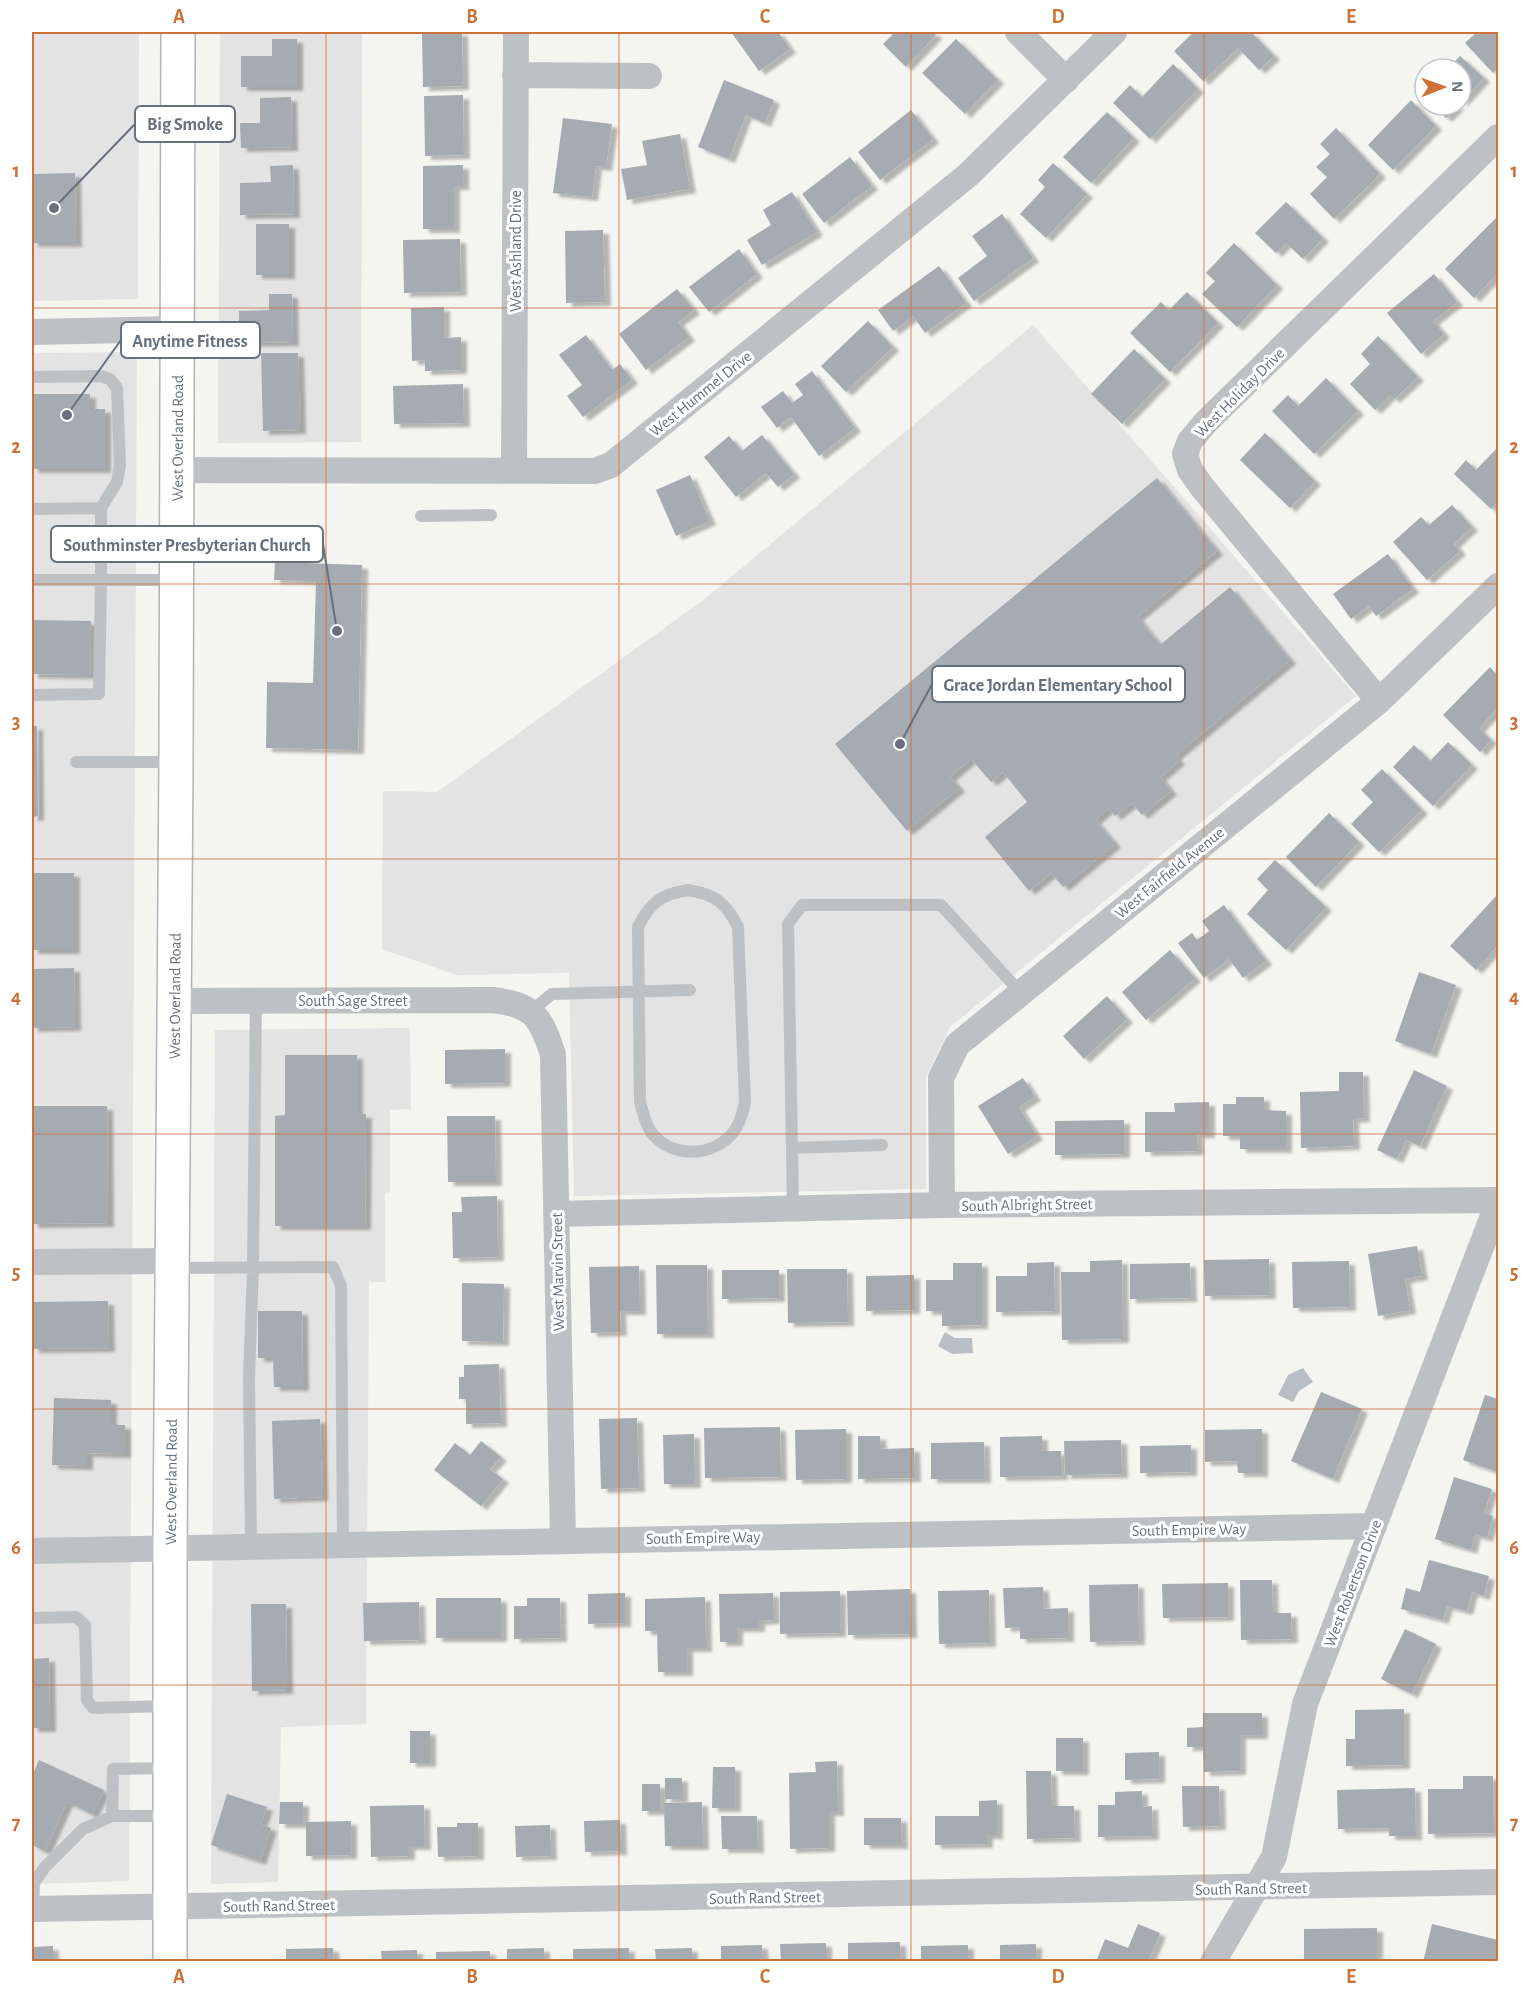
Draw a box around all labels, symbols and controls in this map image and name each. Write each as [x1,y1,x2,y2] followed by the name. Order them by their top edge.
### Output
[173,7,185,27] text: A
[466,7,478,27] text: B
[760,7,771,27] text: C
[1051,7,1065,27] text: D
[1346,7,1356,27] text: E
[1413,57,1473,117] north arrow
[1449,81,1465,92] text: N
[135,106,235,142] callout: Big Smoke
[147,116,223,134] text: Big Smoke
[12,161,20,181] text: 1
[1510,161,1518,181] text: 1
[508,190,524,312] street label: West Ashland Drive
[121,322,260,358] callout: Anytime Fitness
[132,333,248,351] text: Anytime Fitness
[1192,345,1288,441] street label: West Holiday Drive
[647,348,755,440] street label: West Hummel Drive
[170,375,186,501] street label: West Overland Road
[11,437,21,457] text: 2
[1509,437,1519,457] text: 2
[51,526,323,562] callout: Southminster Presbyterian Church
[63,537,311,555] text: Southminster Presbyterian Church
[932,666,1185,702] callout: Grace Jordan Elementary School
[944,677,1172,695] text: Grace Jordan Elementary School
[12,712,20,732] text: 3
[1510,712,1518,732] text: 3
[1112,824,1227,922] street label: West Fairfield Avenue
[167,933,184,1059] street label: West Overland Road
[11,987,21,1007] text: 4
[1509,987,1519,1007] text: 4
[298,993,408,1009] street label: South Sage Street
[961,1196,1093,1214] street label: South Albright Street
[549,1212,567,1332] street label: West Marvin Street
[12,1263,20,1283] text: 5
[1510,1263,1518,1283] text: 5
[163,1419,180,1545] street label: West Overland Road
[1321,1518,1384,1649] street label: West Robertson Drive
[1132,1521,1246,1540] street label: South Empire Way
[646,1529,760,1548] street label: South Empire Way
[11,1538,21,1558] text: 6
[1509,1538,1519,1558] text: 6
[12,1813,21,1833] text: 7
[1510,1813,1519,1833] text: 7
[1195,1880,1307,1898] street label: South Rand Street
[709,1889,821,1907] street label: South Rand Street
[223,1897,335,1915] street label: South Rand Street
[173,1967,185,1987] text: A
[466,1967,478,1987] text: B
[760,1967,771,1987] text: C
[1051,1967,1065,1987] text: D
[1346,1967,1356,1987] text: E

